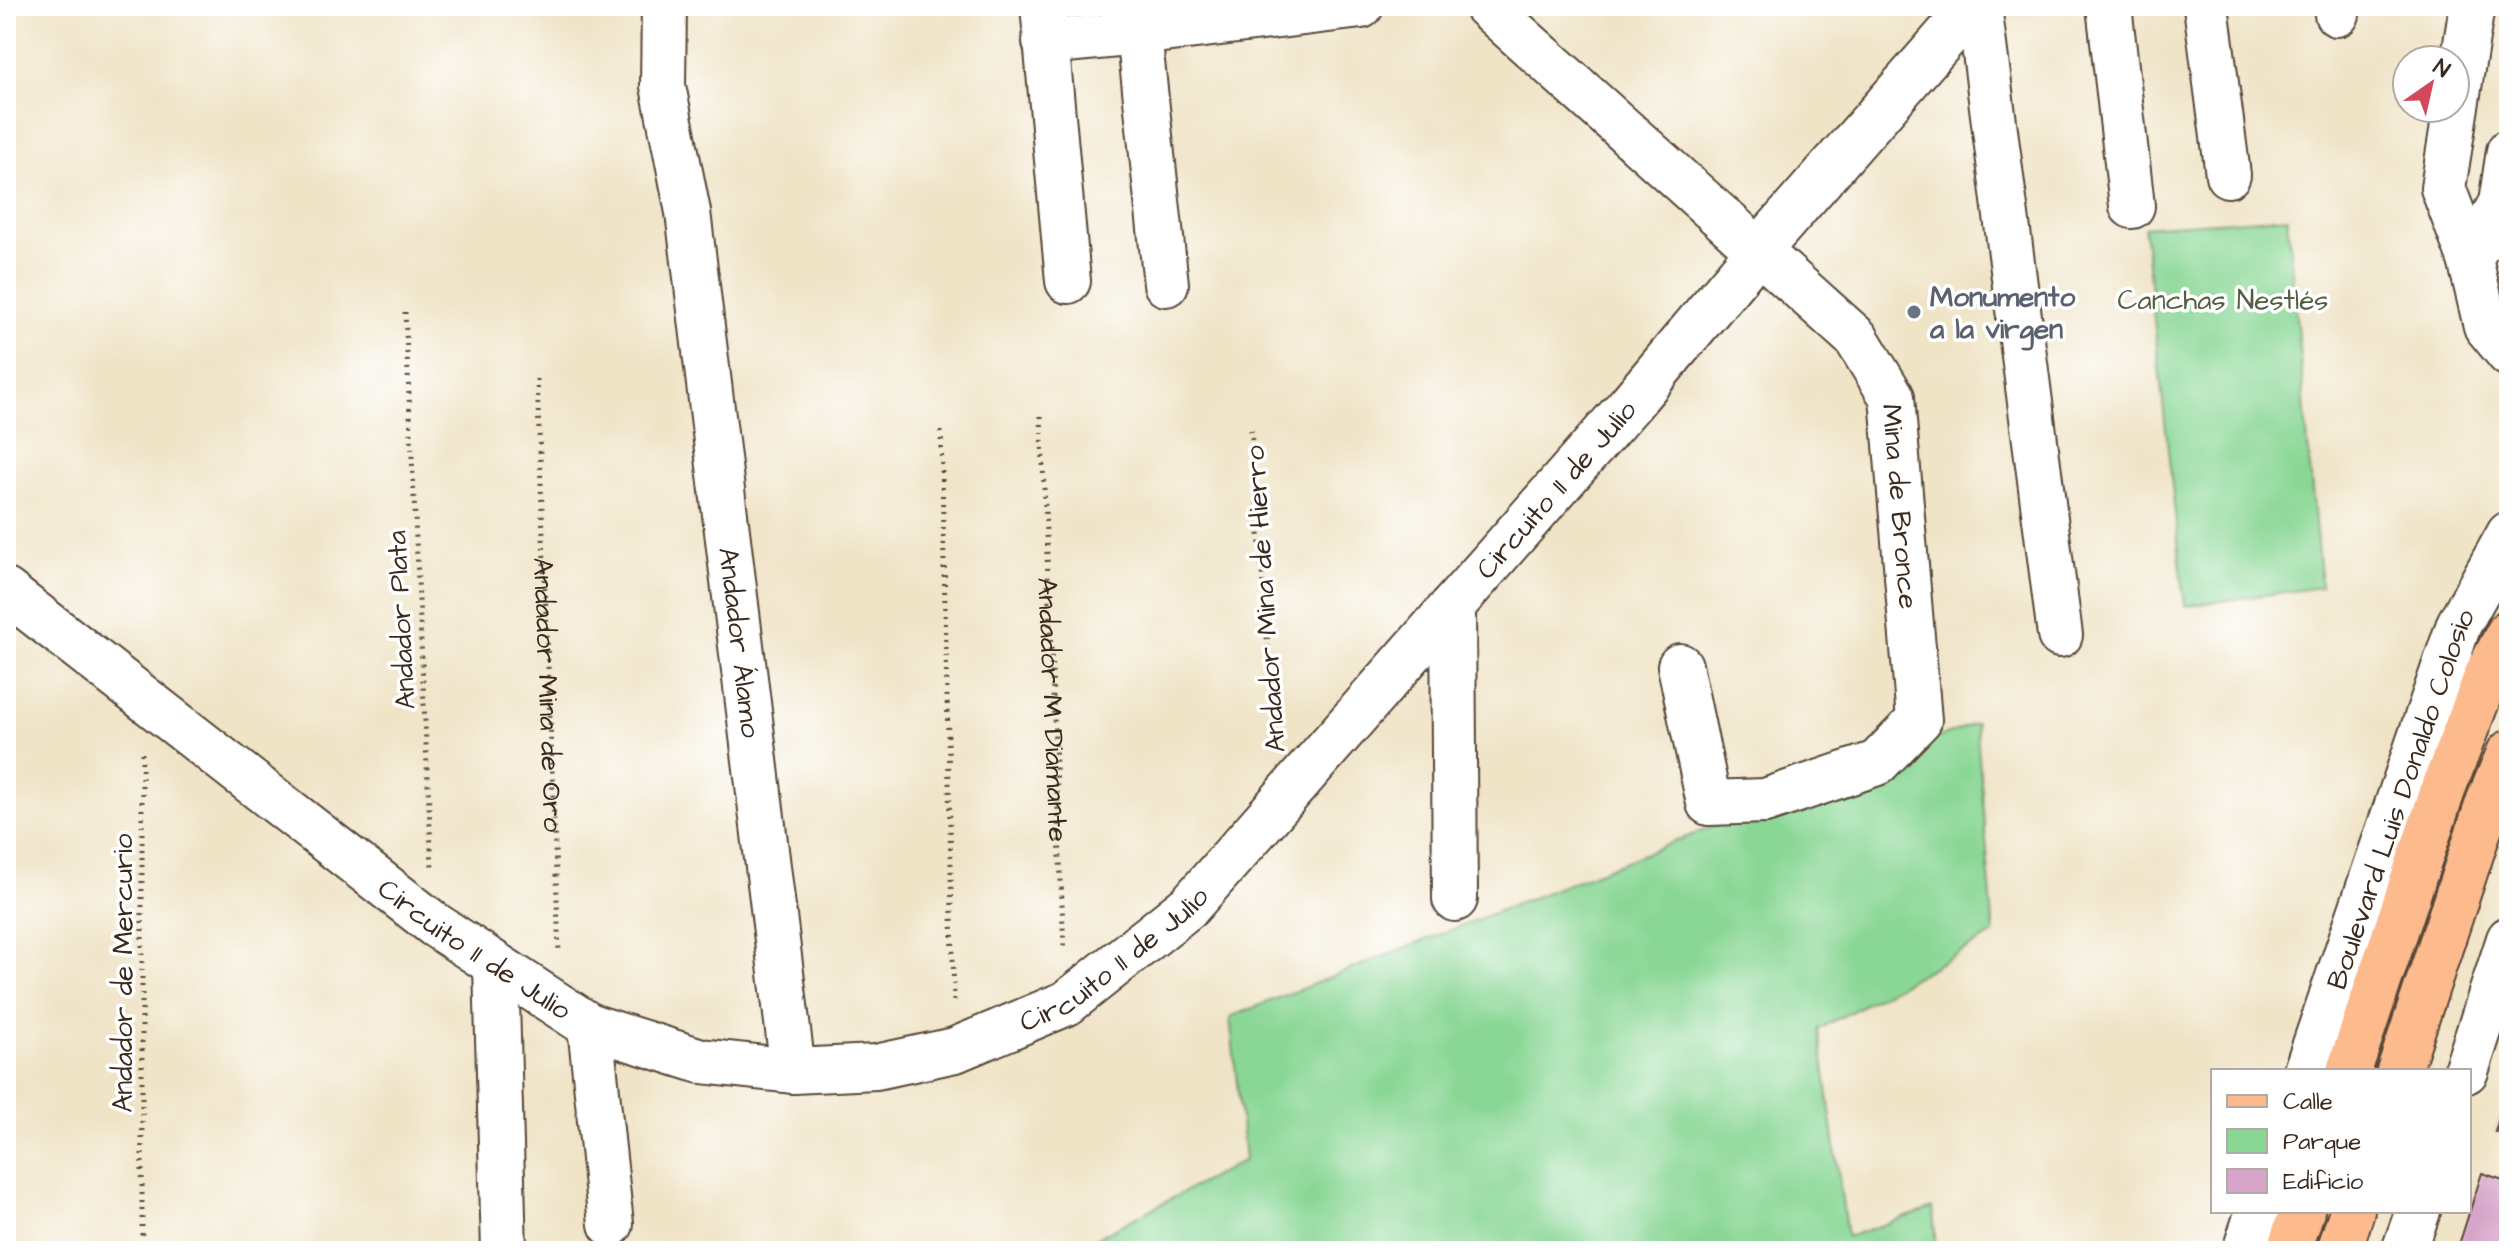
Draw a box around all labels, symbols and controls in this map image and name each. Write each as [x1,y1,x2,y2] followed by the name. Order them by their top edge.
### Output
[2391,44,2471,124] north arrow
[2427,52,2456,85] text: N
[1930,278,2075,351] place label: Monumento a la virgen
[2118,281,2328,320] park label: Canchas Nestlés
[1905,303,1923,321] marker: Monumento a la virgen
[1467,392,1646,588] street label: Circuito 11 de Julio
[1872,402,1928,611] street label: Mina de Bronce
[1235,444,1296,754] street label: Andador Mina de Hierro
[377,529,426,711] street label: Andador Plata
[708,545,770,740] street label: Andador Álamo
[523,557,572,833] street label: Andador Mina de Oro
[1027,577,1077,843] street label: Andador M Diamante
[2317,601,2485,995] street label: Boulevard Luis Donaldo Colosio
[104,833,143,1113] street label: Andador de Mercurio
[369,870,579,1030] street label: Circuito 11 de Julio
[1014,879,1218,1042] street label: Circuito 11 de Julio
[2211,1069,2471,1213] legend
[2283,1085,2333,1119] text: Calle
[2283,1125,2361,1159] text: Parque
[2283,1165,2364,1199] text: Edificio

